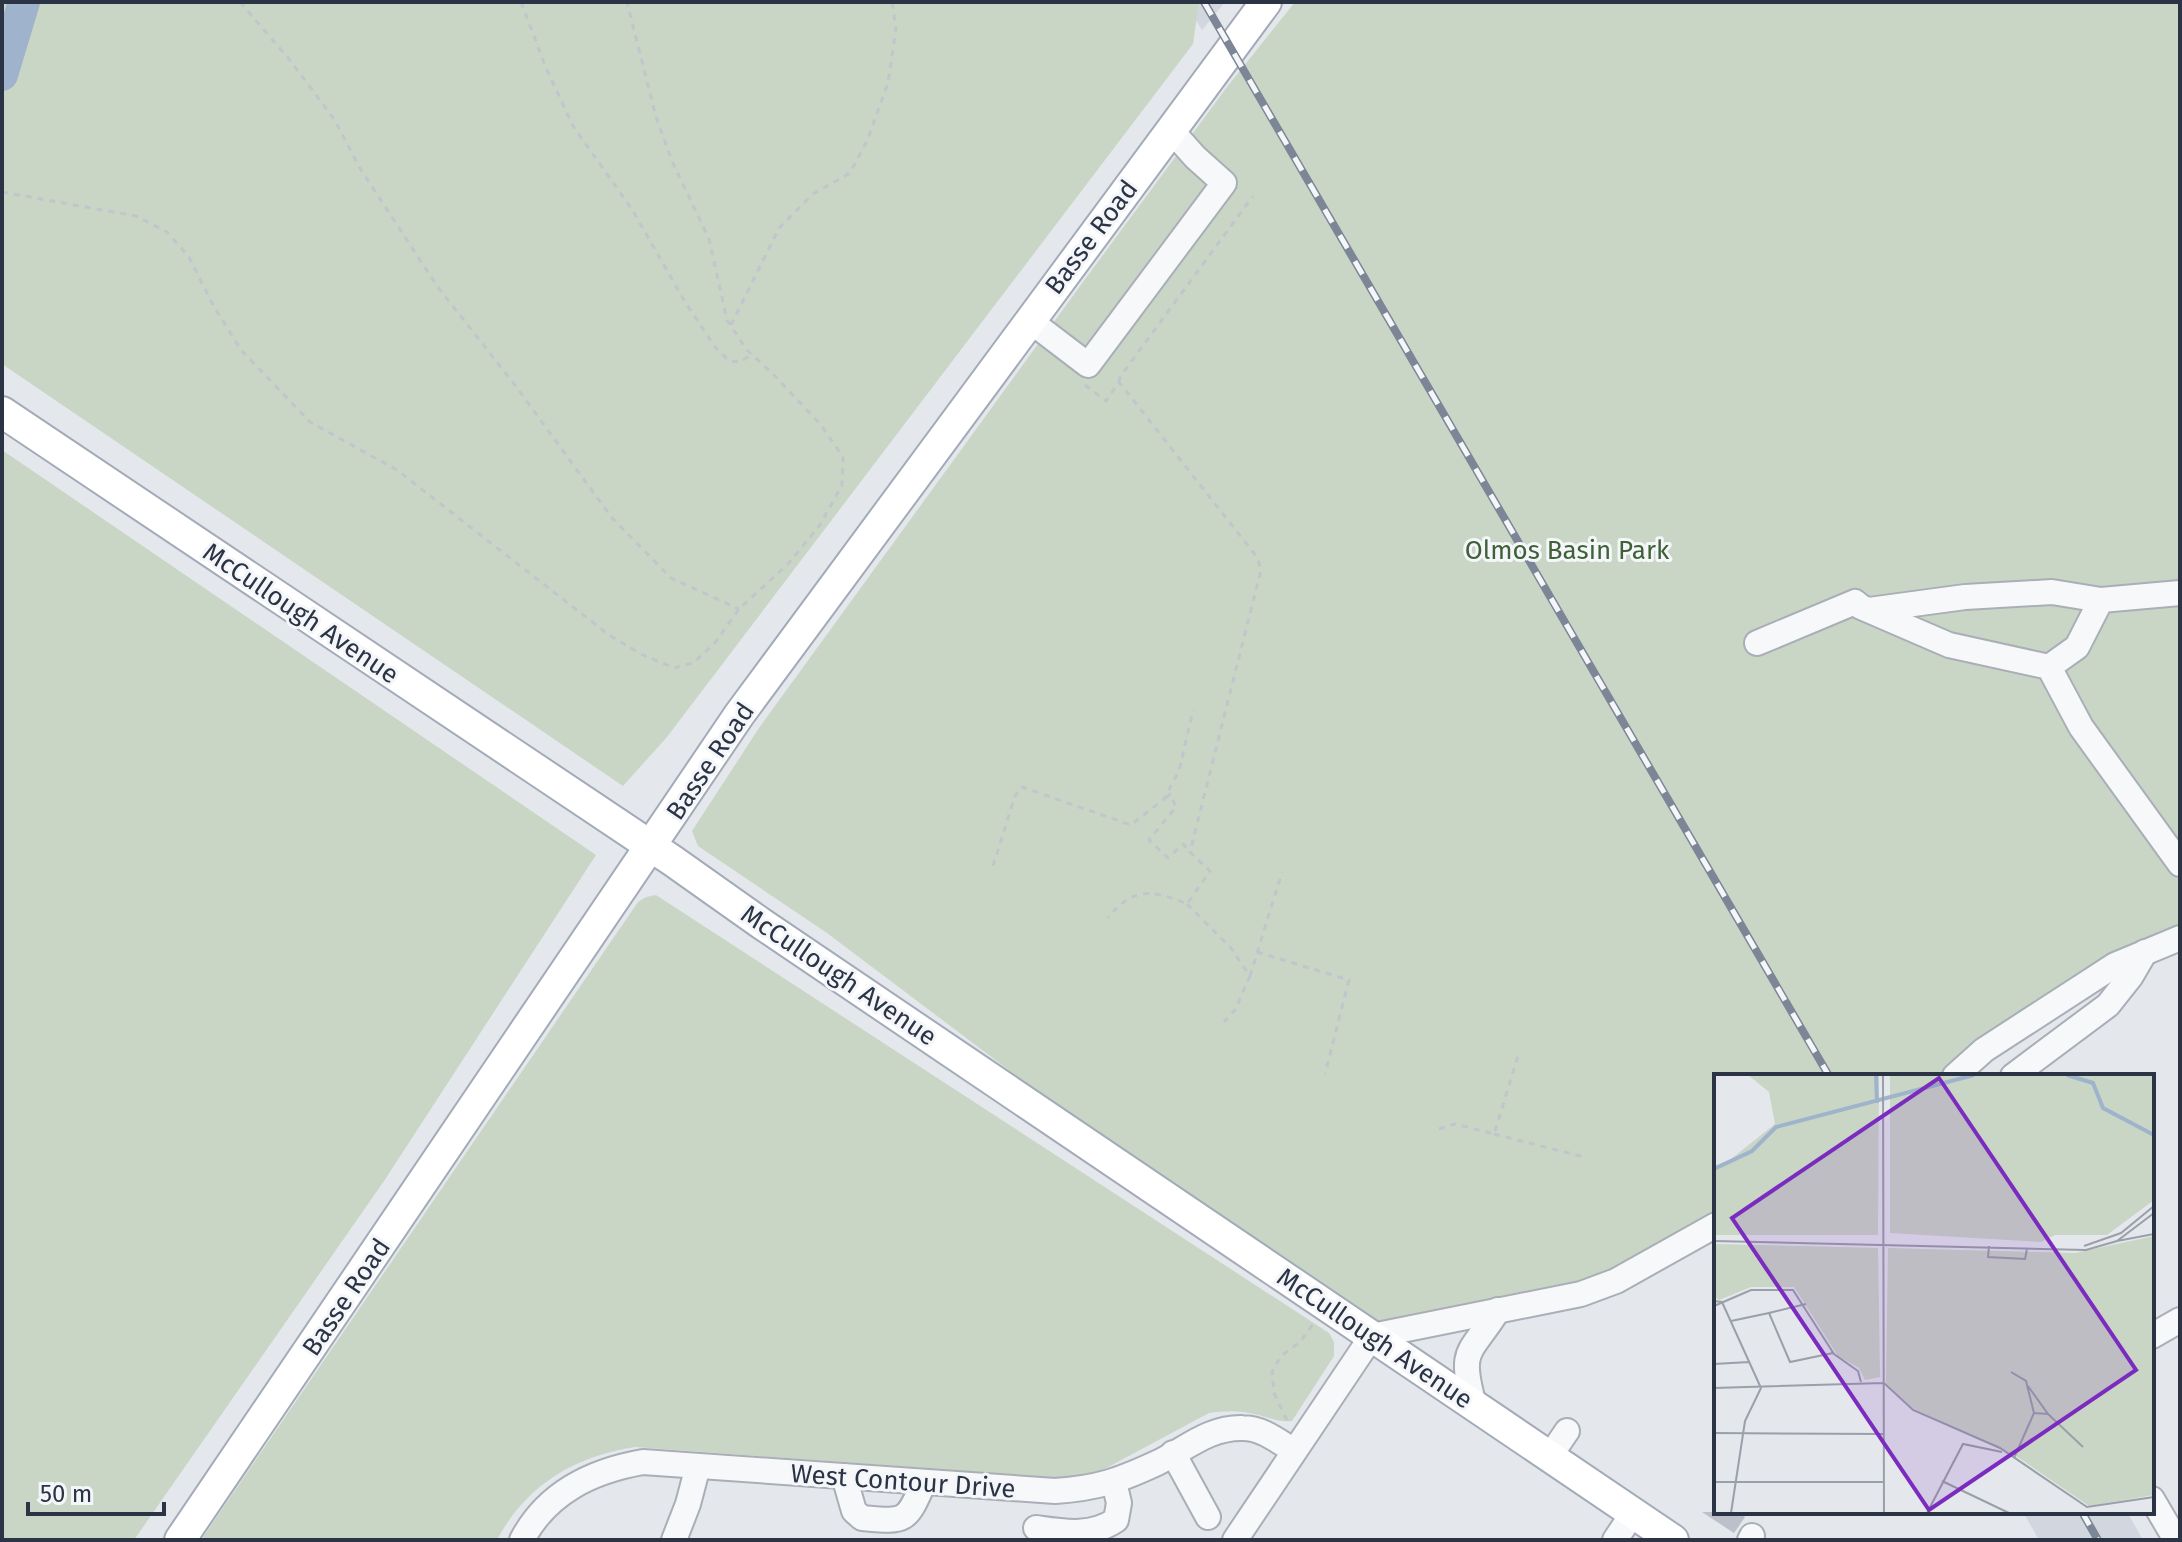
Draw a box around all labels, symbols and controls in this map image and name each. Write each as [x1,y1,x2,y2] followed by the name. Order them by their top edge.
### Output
[1038,174,1144,300] street label: Basse Road
[1465,535,1670,566] park label: Olmos Basin Park
[197,536,404,690] street label: McCullough Avenue
[660,697,761,826] street label: Basse Road
[735,898,942,1052] street label: McCullough Avenue
[1714,1074,2154,1514] inset map
[296,1233,397,1362] street label: Basse Road
[1271,1261,1478,1415] street label: McCullough Avenue
[789,1458,1017,1505] street label: West Contour Drive
[28,1466,164,1516] scale bar
[40,1480,92,1508] text: 50 m

